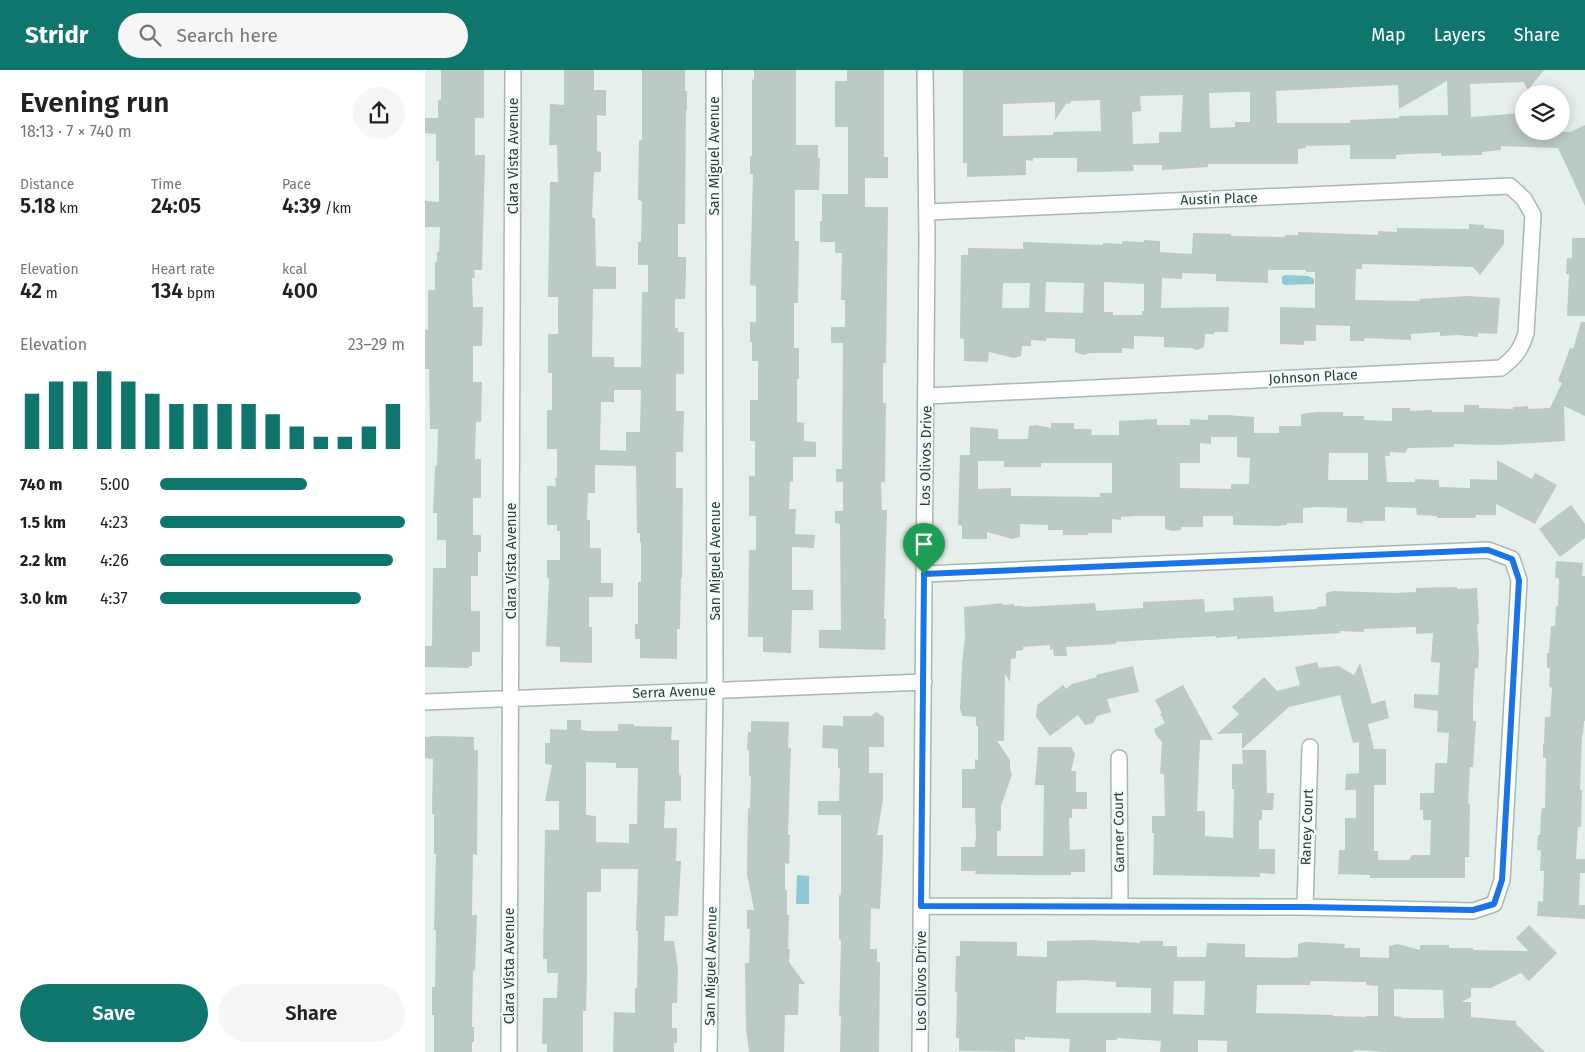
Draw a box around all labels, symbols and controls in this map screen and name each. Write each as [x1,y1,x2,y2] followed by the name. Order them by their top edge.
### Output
[118,13,468,58] search box
[25,21,88,49] text: Stridr
[136,21,164,49] icon: search
[176,24,278,47] text: Search here
[1371,24,1406,46] text: Map
[1434,24,1486,46] text: Layers
[1514,24,1560,46] text: Share
[1515,85,1570,140] map controls
[1515,85,1570,140] button: layers
[20,86,169,119] text: Evening run
[353,87,405,139] button: share
[706,96,723,216] street label: San Miguel Avenue
[505,98,522,214] street label: Clara Vista Avenue
[20,122,132,141] text: 18:13 · 7 × 740 m
[20,176,74,193] text: Distance
[151,176,182,193] text: Time
[282,176,311,193] text: Pace
[1180,189,1258,209] street label: Austin Place
[20,193,56,219] text: 5.18
[151,193,201,219] text: 24:05
[282,193,321,219] text: 4:39
[56,200,79,217] text: km
[321,200,351,217] text: /km
[20,261,79,278] text: Elevation
[151,261,215,278] text: Heart rate
[282,261,307,278] text: kcal
[20,278,42,304] text: 42
[151,278,183,304] text: 134
[282,278,318,304] text: 400
[42,285,58,302] text: m
[183,285,215,302] text: bpm
[20,335,87,354] text: Elevation
[348,335,405,354] text: 23–29 m
[1268,366,1358,388] street label: Johnson Place
[917,405,935,507] street label: Los Olivos Drive
[20,475,63,494] text: 740 m
[100,475,130,494] text: 5:00
[707,501,724,621] street label: San Miguel Avenue
[503,503,520,619] street label: Clara Vista Avenue
[20,513,66,532] text: 1.5 km
[100,513,128,532] text: 4:23
[903,523,945,574] pin
[910,530,938,558] icon: arrive
[20,551,67,570] text: 2.2 km
[100,551,129,570] text: 4:26
[20,589,67,608] text: 3.0 km
[100,589,128,608] text: 4:37
[632,682,716,702] street label: Serra Avenue
[1297,787,1317,866] street label: Raney Court
[1110,790,1128,873] street label: Garner Court
[701,906,721,1026] street label: San Miguel Avenue
[501,908,518,1024] street label: Clara Vista Avenue
[913,931,930,1031] street label: Los Olivos Drive
[20,984,208,1042] button: Save
[218,984,405,1042] button: Share

